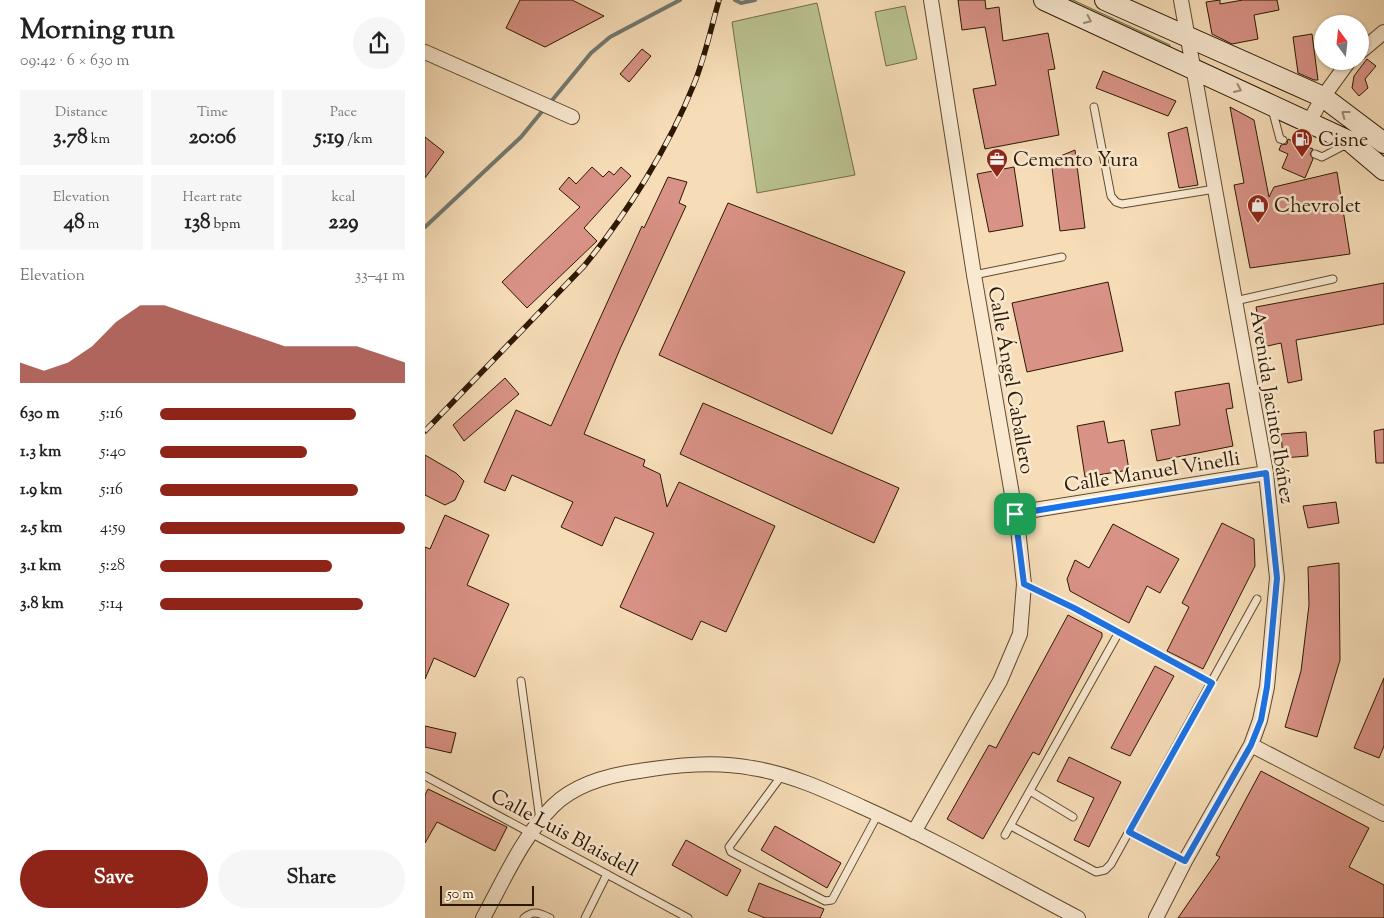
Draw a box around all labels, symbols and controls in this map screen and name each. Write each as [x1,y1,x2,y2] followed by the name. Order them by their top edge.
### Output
[20,11,175,51] text: Morning run
[1083,14,1092,25] one-way arrow
[1314,15,1369,70] north arrow
[1314,15,1369,70] map controls
[353,17,405,69] button: share
[20,50,129,73] text: 09:42 · 6 × 630 m
[1233,82,1242,93] one-way arrow
[55,103,108,123] text: Distance
[197,103,228,123] text: Time
[330,103,357,123] text: Pace
[1341,111,1351,120] one-way arrow
[53,123,88,153] text: 3.78
[189,123,236,153] text: 20:06
[314,123,344,153] text: 5:19
[1290,127,1314,158] fuel station icon: Cisne
[1318,127,1368,156] place label: Cisne
[88,130,110,150] text: km
[344,130,373,150] text: /km
[985,147,1009,178] office icon: Cemento Yura
[1013,147,1138,176] place label: Cemento Yura
[53,188,110,208] text: Elevation
[183,188,242,208] text: Heart rate
[331,188,356,208] text: kcal
[1246,193,1270,224] shop icon: Chevrolet
[1274,193,1361,222] place label: Chevrolet
[64,208,85,238] text: 48
[185,208,211,238] text: 138
[329,208,358,238] text: 229
[85,215,99,235] text: m
[211,215,240,235] text: bpm
[20,265,85,288] text: Elevation
[355,265,405,288] text: 33–41 m
[979,284,1041,477] street label: Calle Ángel Caballero
[1241,309,1300,506] street label: Avenida Jacinto Ibáñez
[20,403,59,426] text: 630 m
[100,403,123,426] text: 5:16
[20,441,61,464] text: 1.3 km
[100,441,126,464] text: 5:40
[1062,445,1243,502] street label: Calle Manuel Vinelli
[20,479,62,502] text: 1.9 km
[100,479,123,502] text: 5:16
[994,493,1036,535] pin
[1001,500,1029,528] icon: arrive
[20,517,62,540] text: 2.5 km
[100,517,125,540] text: 4:59
[20,555,61,578] text: 3.1 km
[100,555,125,578] text: 5:28
[20,593,64,616] text: 3.8 km
[100,593,123,616] text: 5:14
[485,783,643,886] street label: Calle Luis Blaisdell
[20,850,208,908] button: Save
[218,850,405,908] button: Share
[440,883,534,906] scale bar
[447,885,474,905] text: 50 m

